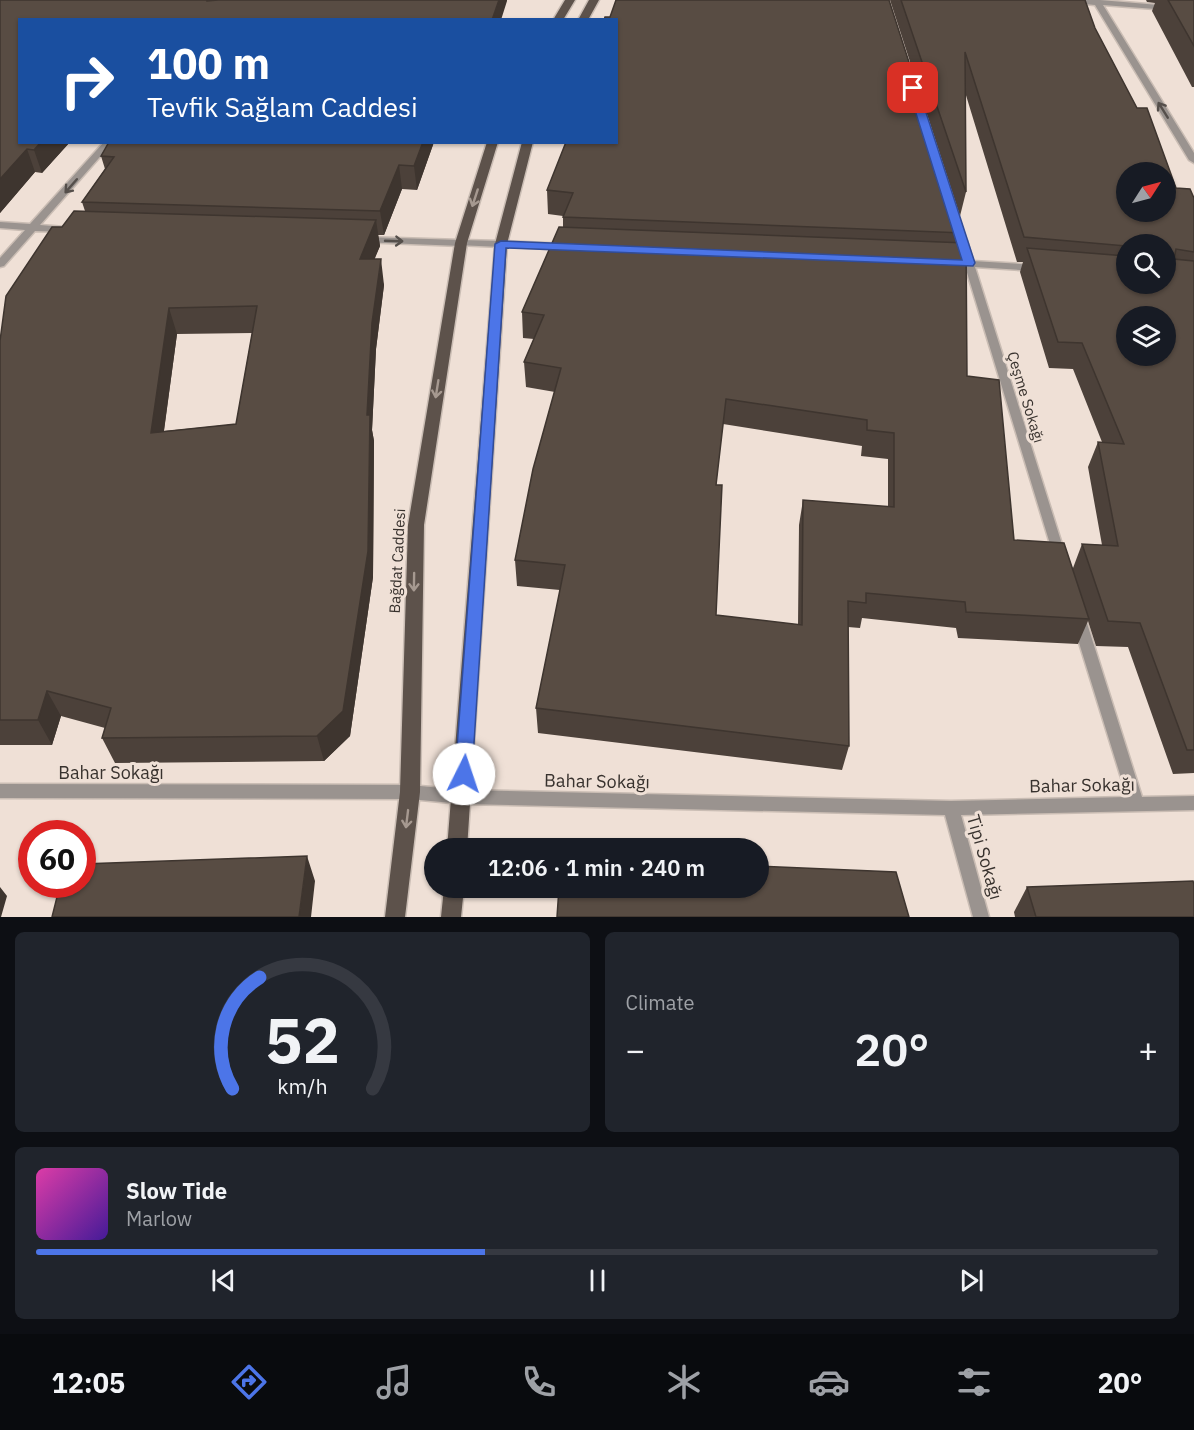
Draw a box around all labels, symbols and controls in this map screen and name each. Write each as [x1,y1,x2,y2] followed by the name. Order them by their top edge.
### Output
[147,36,270,91] text: 100 m
[48,42,126,120] icon: right
[887,62,938,113] pin
[896,71,929,104] icon: arrive
[147,89,418,124] text: Tevfik Sağlam Caddesi
[1157,102,1169,119] one-way arrow
[1116,162,1176,222] north arrow
[1116,162,1176,366] map controls
[64,178,78,193] one-way arrow
[469,188,480,207] one-way arrow
[1116,234,1176,294] button: search
[384,235,404,246] one-way arrow
[1116,306,1176,366] button: layers
[1003,349,1049,445] street label: Çeşme Sokağı
[432,379,443,398] one-way arrow
[385,508,409,614] street label: Bağdat Caddesi
[409,572,420,592] one-way arrow
[432,742,496,806] position arrow
[58,761,164,784] street label: Bahar Sokağı
[544,769,650,793] street label: Bahar Sokağı
[1029,773,1135,797] street label: Bahar Sokağı
[401,809,412,829] one-way arrow
[962,812,1008,902] street label: Tipi Sokağı
[18,820,96,898] speed limit sign: 60
[488,853,705,882] text: 12:06 · 1 min · 240 m
[626,989,694,1016] text: Climate
[265,999,340,1080] text: 52
[854,1020,929,1078] text: 20°
[626,1028,645,1071] text: −
[1138,1028,1158,1071] text: +
[277,1072,327,1100] text: km/h
[126,1176,227,1205] text: Slow Tide
[126,1205,192,1232] text: Marlow
[207,1264,240,1297] icon: previous
[581,1264,614,1297] icon: pause
[955,1264,988,1297] icon: next
[228,1361,270,1403] icon: directions
[373,1361,415,1403] icon: music
[518,1361,560,1403] icon: phone
[663,1361,705,1403] icon: climate
[808,1361,850,1403] icon: car
[953,1361,995,1403] icon: filters
[51,1365,125,1400] text: 12:05
[1097,1365,1142,1400] text: 20°

